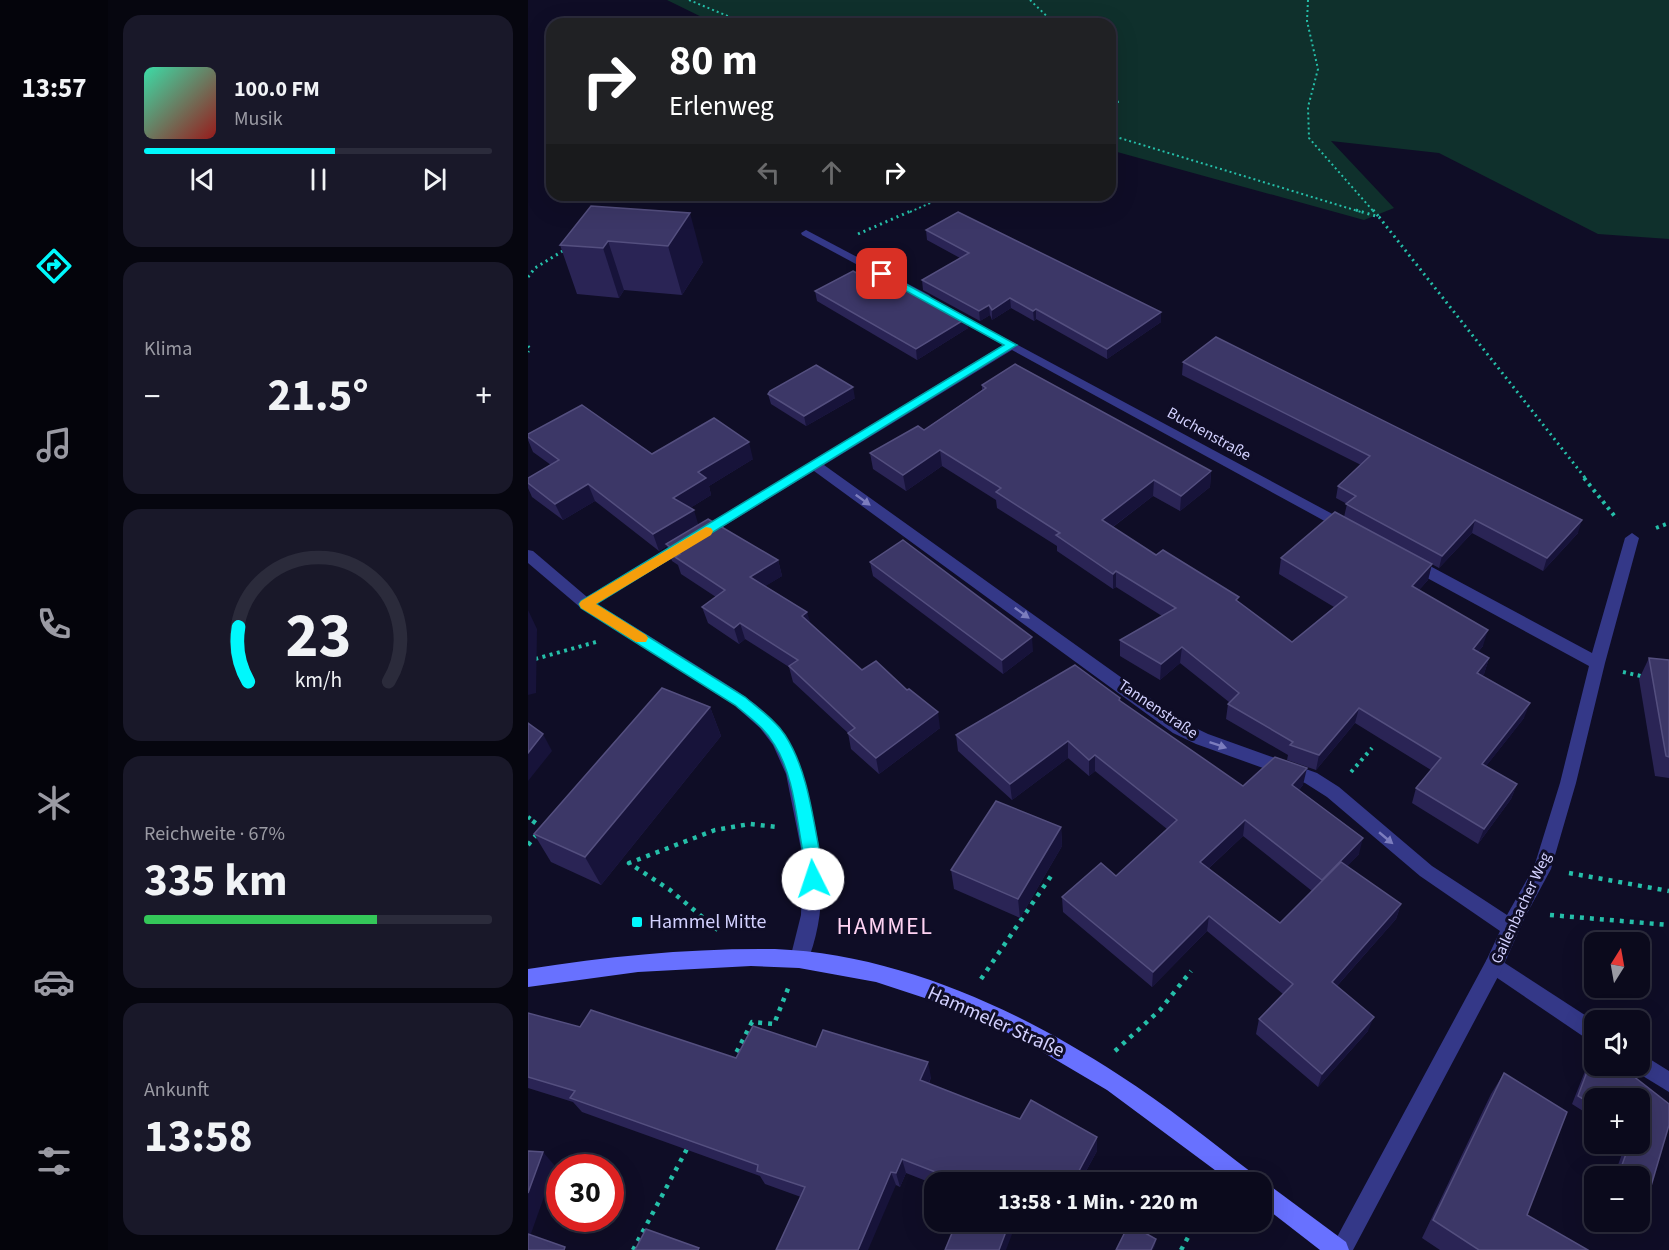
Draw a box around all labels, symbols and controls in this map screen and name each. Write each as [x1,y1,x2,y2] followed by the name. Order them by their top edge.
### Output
[669,31,758,91] text: 80 m
[570,42,648,120] icon: right
[21,69,87,108] text: 13:57
[234,73,320,105] text: 100.0 FM
[669,87,774,126] text: Erlenweg
[234,105,283,133] text: Musik
[752,156,785,189] icon: left
[815,156,848,189] icon: ahead
[878,156,911,189] icon: right
[186,163,219,196] icon: previous
[302,163,335,196] icon: pause
[418,163,451,196] icon: next
[33,245,75,287] icon: directions
[856,248,907,299] pin
[865,257,898,290] icon: arrive
[144,335,192,363] text: Klima
[267,364,369,428] text: 21.5°
[144,373,160,420] text: −
[476,373,492,420] text: +
[1163,402,1255,466] street label: Buchenstraße
[33,424,75,466] icon: music
[855,494,871,506] one-way arrow
[285,592,351,681] text: 23
[33,603,75,645] icon: phone
[1014,607,1030,618] one-way arrow
[294,665,342,696] text: km/h
[1114,674,1202,744] street label: Tannenstraße
[1209,740,1227,750] one-way arrow
[33,782,75,824] icon: climate
[144,820,285,848] text: Reichweite · 67%
[1378,831,1393,844] one-way arrow
[781,847,845,911] position arrow
[144,849,288,913] text: 335 km
[1486,849,1556,967] street label: Gailenbacher Weg
[649,908,767,936] place label: Hammel Mitte
[837,909,933,944] district label: HAMMEL
[630,915,644,929] marker: Hammel Mitte
[1584,932,1650,998] north arrow
[1584,932,1650,1232] map controls
[33,961,75,1003] icon: car
[923,979,1069,1065] street label: Hammeler Straße
[1584,1010,1650,1076] button: sound
[144,1076,209,1104] text: Ankunft
[1584,1088,1650,1154] button: +
[144,1105,253,1169] text: 13:58
[33,1140,75,1182] icon: filters
[546,1154,624,1232] speed limit sign: 30
[1584,1166,1650,1232] button: −
[998,1186,1198,1218] text: 13:58 · 1 Min. · 220 m

